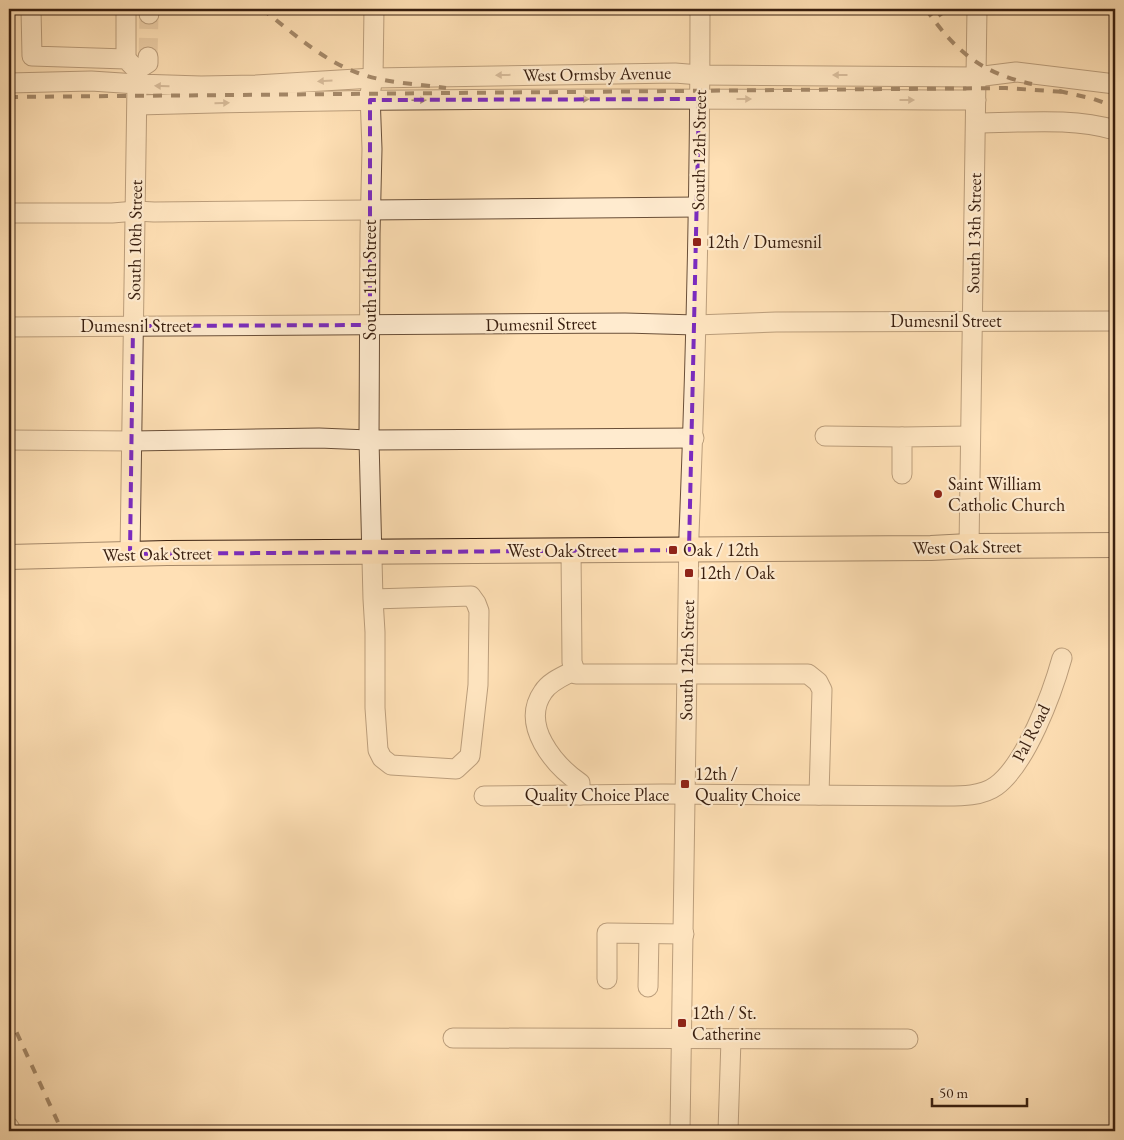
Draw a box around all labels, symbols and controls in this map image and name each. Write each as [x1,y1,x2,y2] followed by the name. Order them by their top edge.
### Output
[523,61,671,86] street label: West Ormsby Avenue
[494,71,510,79] one-way arrow
[832,71,848,79] one-way arrow
[316,77,332,85] one-way arrow
[154,82,170,90] one-way arrow
[686,89,711,211] street label: South 12th Street
[574,95,590,103] one-way arrow
[736,95,752,103] one-way arrow
[411,96,427,104] one-way arrow
[899,96,915,104] one-way arrow
[214,99,230,107] one-way arrow
[961,172,986,294] street label: South 13th Street
[122,179,147,301] street label: South 10th Street
[358,219,381,340] street label: South 11th Street
[707,230,822,253] place label: 12th / Dumesnil
[691,236,703,248] marker: 12th / Dumesnil
[890,309,1002,332] street label: Dumesnil Street
[485,311,597,336] street label: Dumesnil Street
[80,314,192,337] street label: Dumesnil Street
[948,472,1065,516] place label: Saint William Catholic Church
[932,488,944,500] marker: Saint William Catholic Church
[912,534,1022,559] street label: West Oak Street
[683,538,759,561] place label: Oak / 12th
[507,539,617,562] street label: West Oak Street
[102,541,212,566] street label: West Oak Street
[667,544,679,556] marker: Oak / 12th
[699,561,775,584] place label: 12th / Oak
[683,567,695,579] marker: 12th / Oak
[674,599,699,721] street label: South 12th Street
[1006,699,1055,766] street label: Pal Road
[695,762,801,806] place label: 12th / Quality Choice
[679,778,691,790] marker: 12th / Quality Choice
[525,783,669,806] street label: Quality Choice Place
[692,1001,761,1045] place label: 12th / St. Catherine
[676,1017,688,1029] marker: 12th / St. Catherine
[932,1075,1026,1107] scale bar
[939,1083,968,1102] text: 50 m

